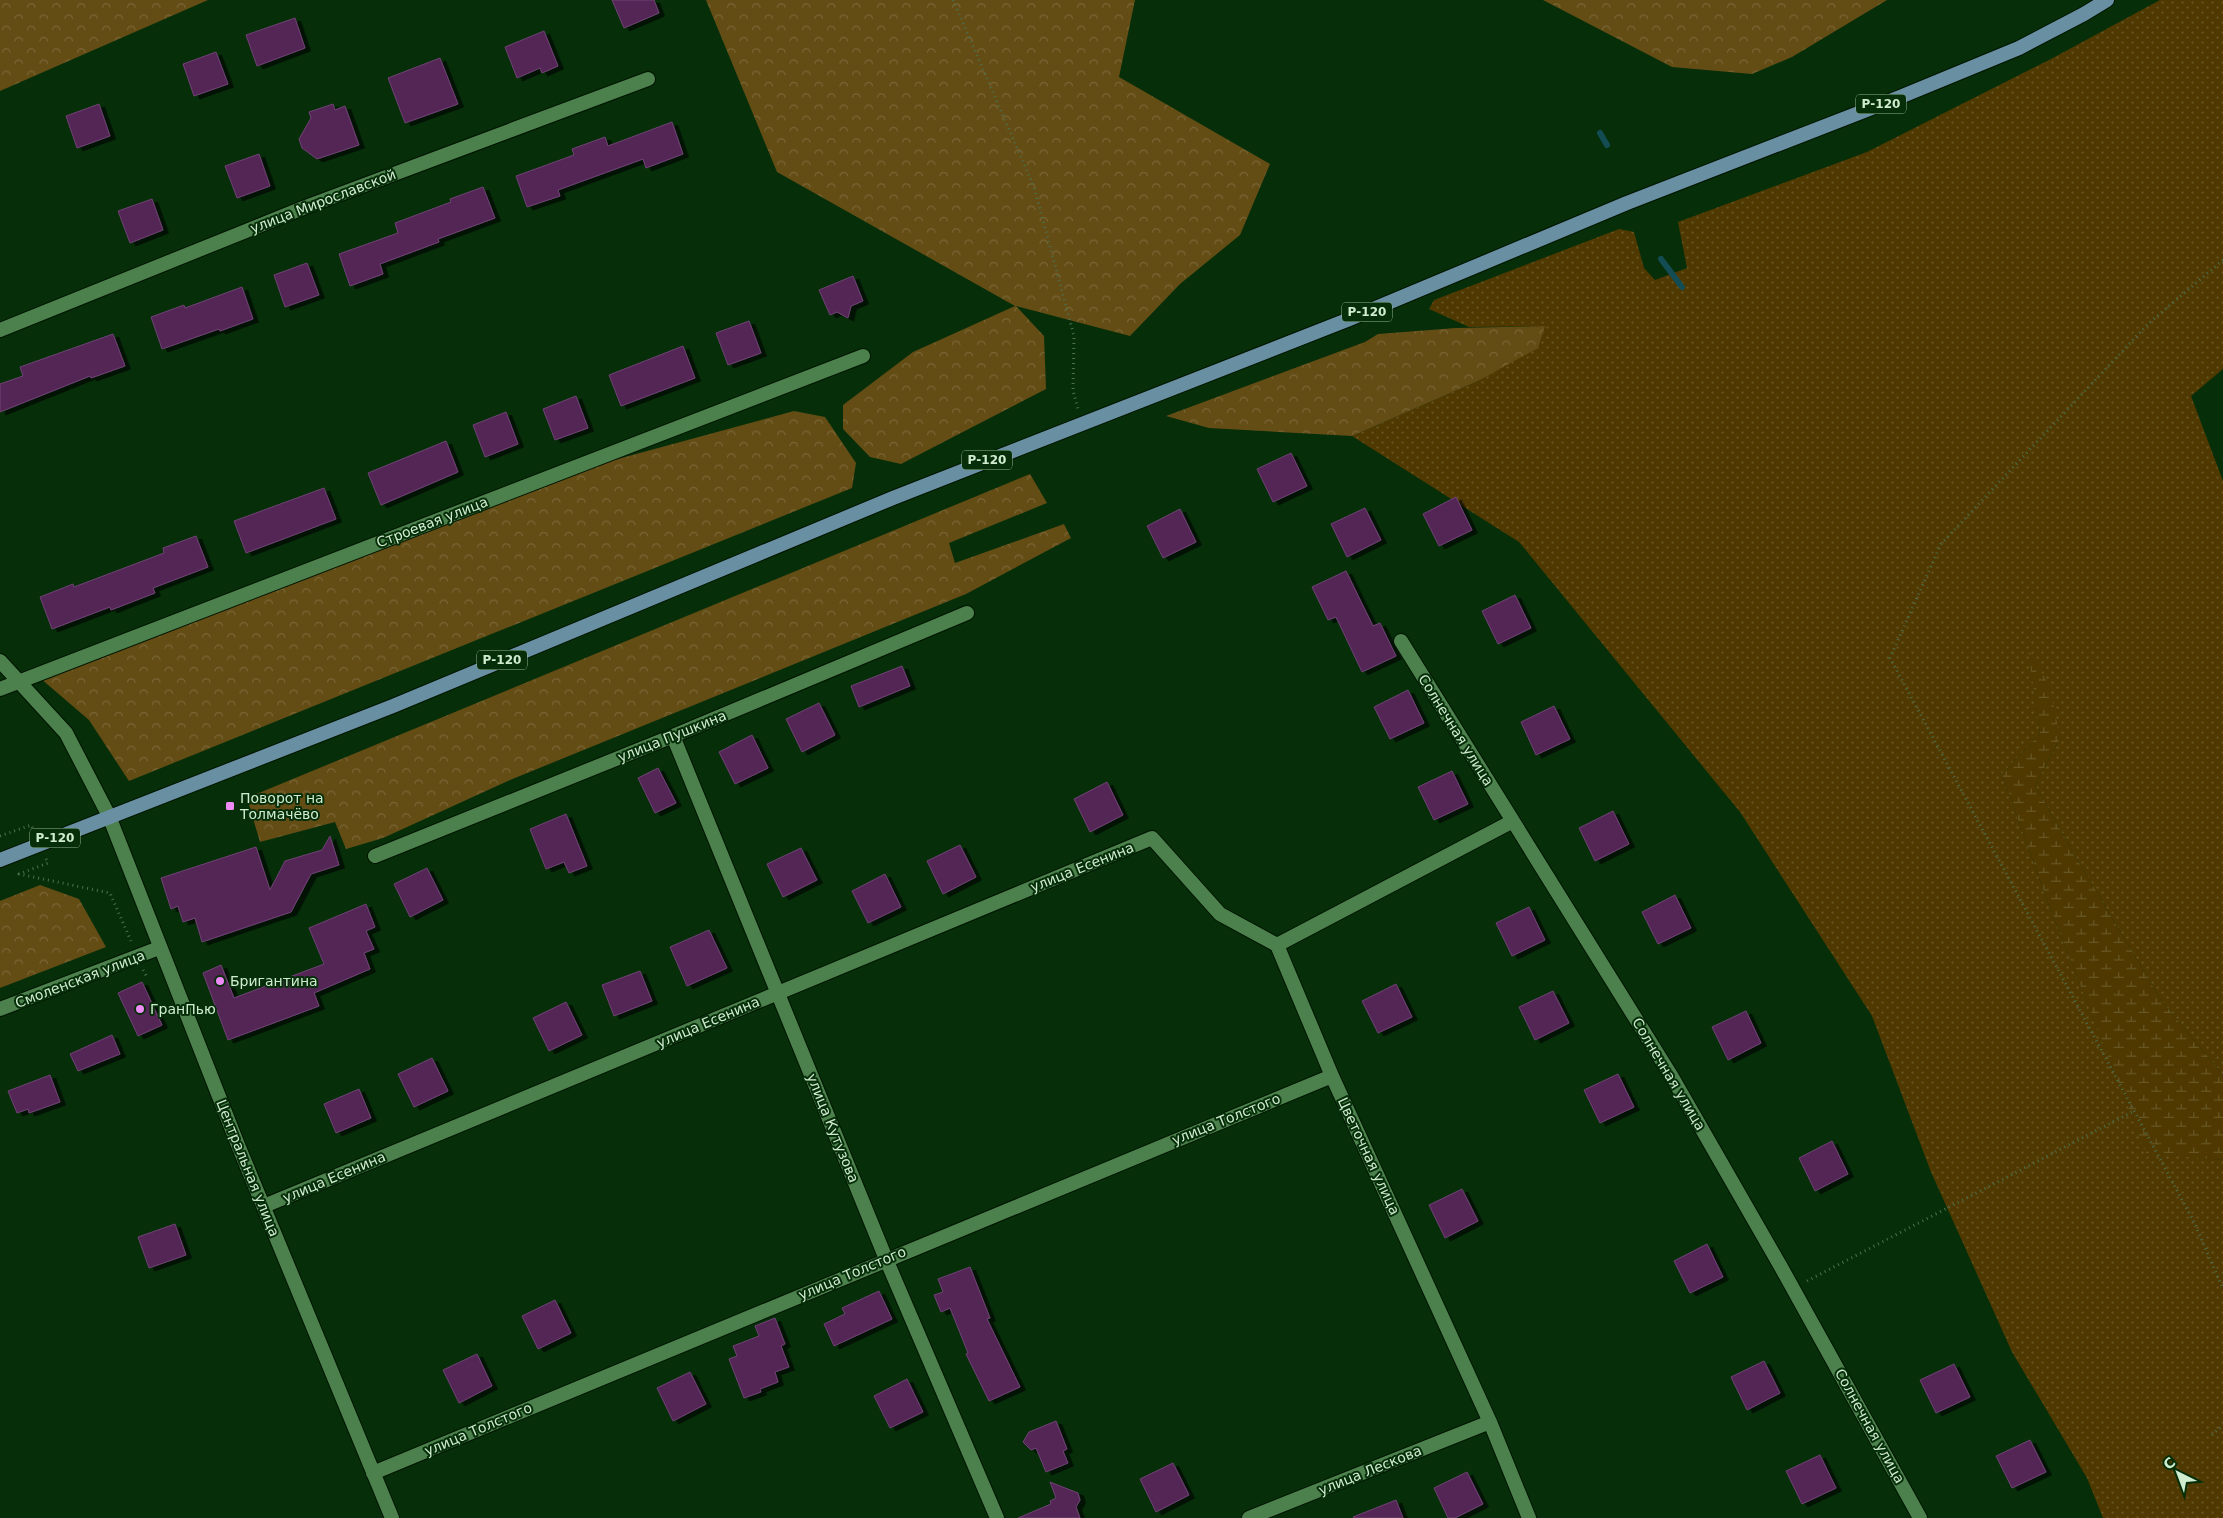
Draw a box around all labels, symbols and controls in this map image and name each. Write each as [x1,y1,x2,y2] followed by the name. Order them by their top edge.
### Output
[1856,95,1906,114] road number: Р-120
[248,166,398,236] street label: улица Мирославской
[1342,302,1392,322] road number: Р-120
[962,450,1012,470] road number: Р-120
[374,493,490,551] street label: Строевая улица
[477,650,527,670] road number: Р-120
[1415,671,1497,789] street label: Солнечная улица
[615,707,729,765] street label: улица Пушкина
[239,790,324,822] place label: Поворот на Толмачёво
[224,800,236,812] marker: Поворот на Толмачёво
[30,828,80,848] road number: Р-120
[1028,839,1136,895] street label: улица Есенина
[13,947,147,1011] street label: Смоленская улица
[230,973,318,989] place label: Бригантина
[214,975,226,987] marker: Бригантина
[654,993,762,1051] street label: улица Есенина
[150,1001,216,1017] place label: ГранПью
[134,1003,146,1015] marker: ГранПью
[1629,1015,1709,1133] street label: Солнечная улица
[804,1071,862,1185] street label: улица Кутузова
[1170,1090,1282,1148] street label: улица Толстого
[1335,1095,1403,1217] street label: Цветочная улица
[213,1097,283,1239] street label: Центральная улица
[280,1148,388,1206] street label: улица Есенина
[796,1243,908,1303] street label: улица Толстого
[1832,1366,1908,1486] street label: Солнечная улица
[422,1399,534,1459] street label: улица Толстого
[1316,1442,1424,1498] street label: улица Лескова
[2153,1448,2203,1498] north arrow
[2160,1454,2178,1473] text: С

